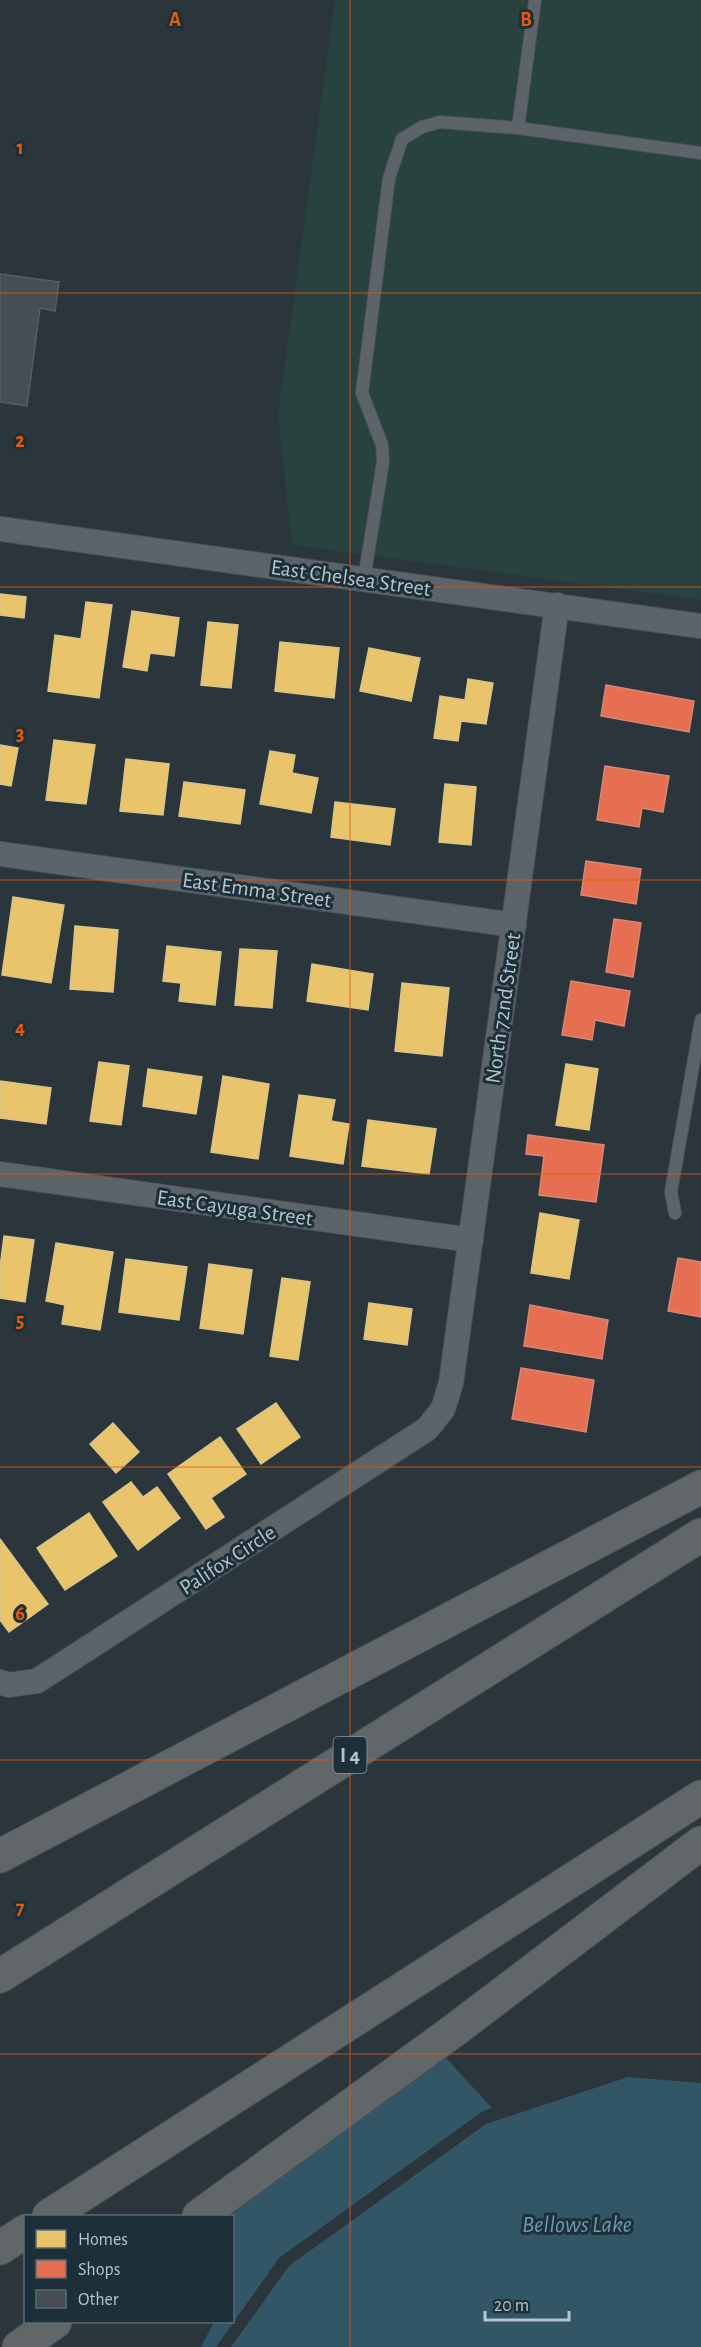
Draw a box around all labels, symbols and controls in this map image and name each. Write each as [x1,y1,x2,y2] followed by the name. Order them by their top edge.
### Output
[169,10,181,30] text: A
[520,10,532,30] text: B
[16,138,24,158] text: 1
[15,431,25,451] text: 2
[269,556,432,600] street label: East Chelsea Street
[16,724,24,744] text: 3
[181,869,333,911] street label: East Emma Street
[482,931,524,1085] street label: North 72nd Street
[15,1018,25,1038] text: 4
[156,1186,314,1230] street label: East Cayuga Street
[16,1311,24,1331] text: 5
[176,1521,279,1599] street label: Palifox Circle
[15,1604,25,1624] text: 6
[334,1737,366,1773] road number: I 4
[16,1898,25,1918] text: 7
[522,2213,632,2237] water label: Bellows Lake
[24,2215,234,2323] legend
[78,2231,128,2249] text: Homes
[78,2261,120,2279] text: Shops
[485,2284,569,2322] scale bar
[78,2291,119,2309] text: Other
[494,2297,529,2315] text: 20 m

